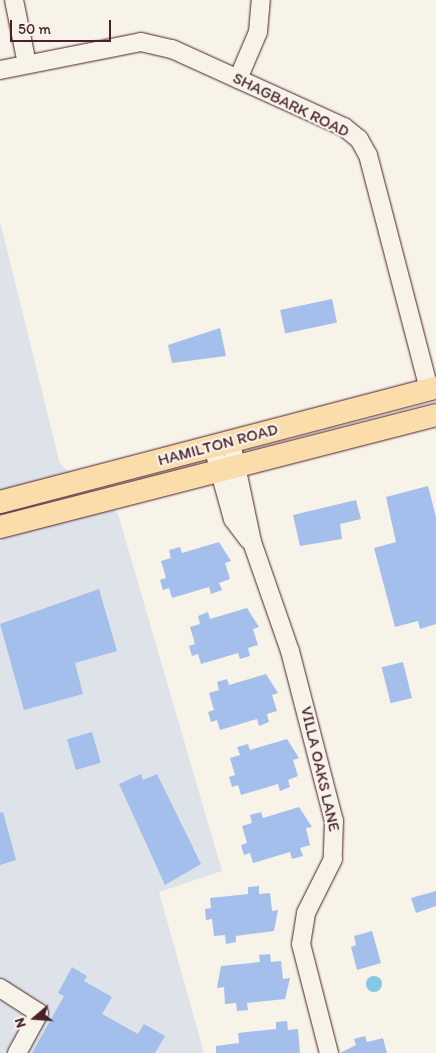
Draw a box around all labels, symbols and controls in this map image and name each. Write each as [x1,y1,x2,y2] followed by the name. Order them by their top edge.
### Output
[12,10,114,42] scale bar
[18,20,51,38] text: 50 m
[230,68,352,142] street label: SHAGBARK ROAD
[156,420,280,470] street label: HAMILTON ROAD
[296,704,344,834] street label: VILLA OAKS LANE
[10,993,60,1043] north arrow
[11,1016,30,1030] text: N

